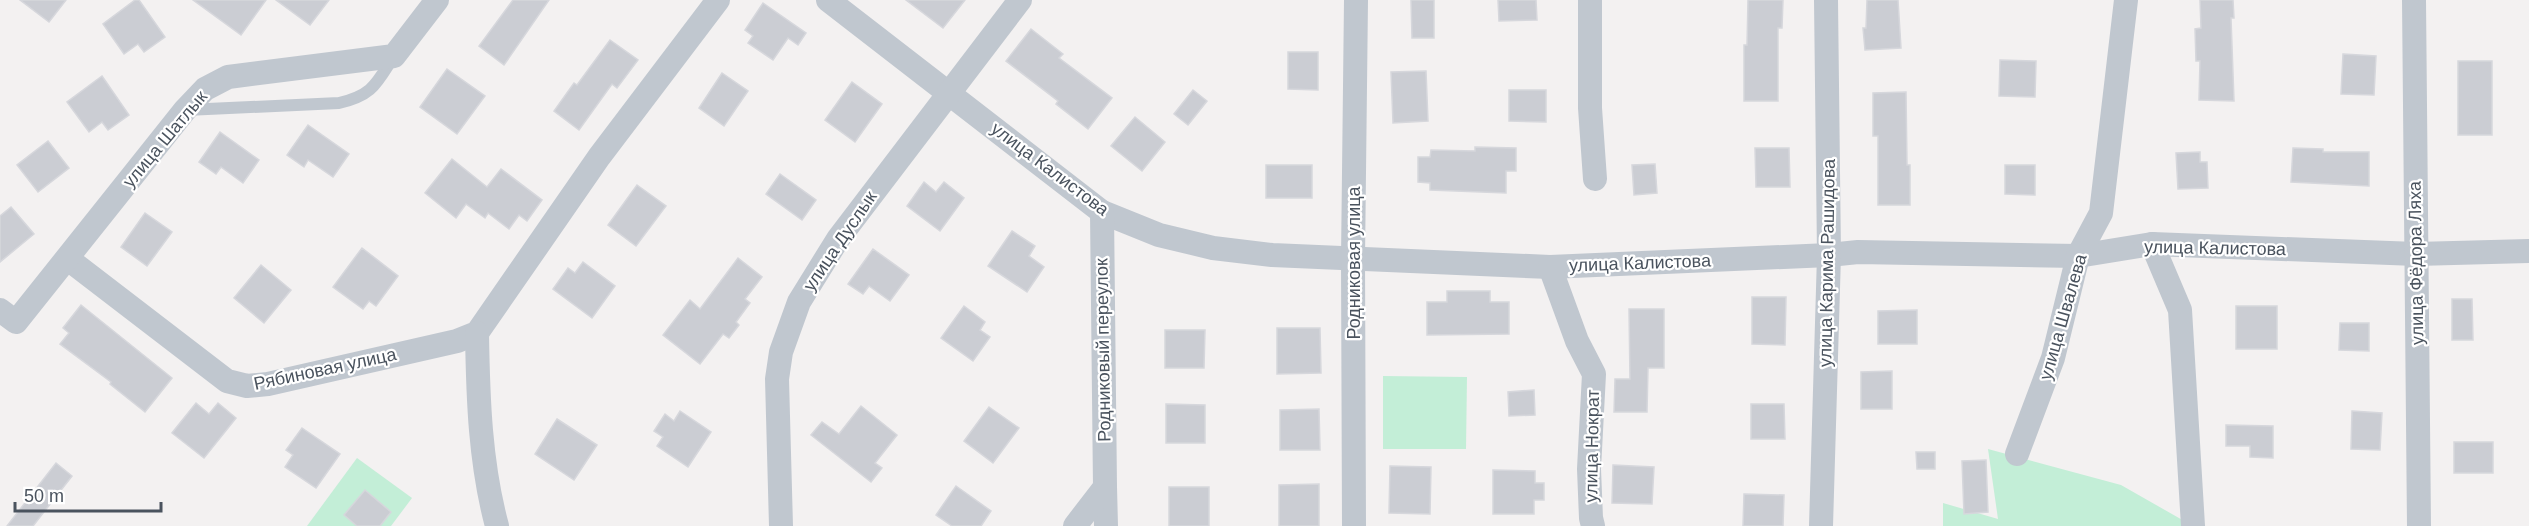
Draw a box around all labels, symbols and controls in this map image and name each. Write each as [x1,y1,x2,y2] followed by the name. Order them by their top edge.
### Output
[119,87,211,191] street label: улица Шатлык
[987,118,1113,220] street label: улица Калистова
[1815,158,1839,367] street label: улица Карима Рашидова
[2405,180,2427,345] street label: улица Фёдора Ляха
[1344,186,1364,340] street label: Родниковая улица
[799,187,881,295] street label: улица Дуслык
[2144,237,2287,259] street label: улица Калистова
[1569,250,1712,275] street label: улица Калистова
[2035,251,2091,382] street label: улица Швалева
[1091,258,1115,442] street label: Родниковый переулок
[252,344,399,394] street label: Рябиновая улица
[1581,389,1603,503] street label: улица Нократ
[15,475,160,513] scale bar
[24,486,64,506] text: 50 m

